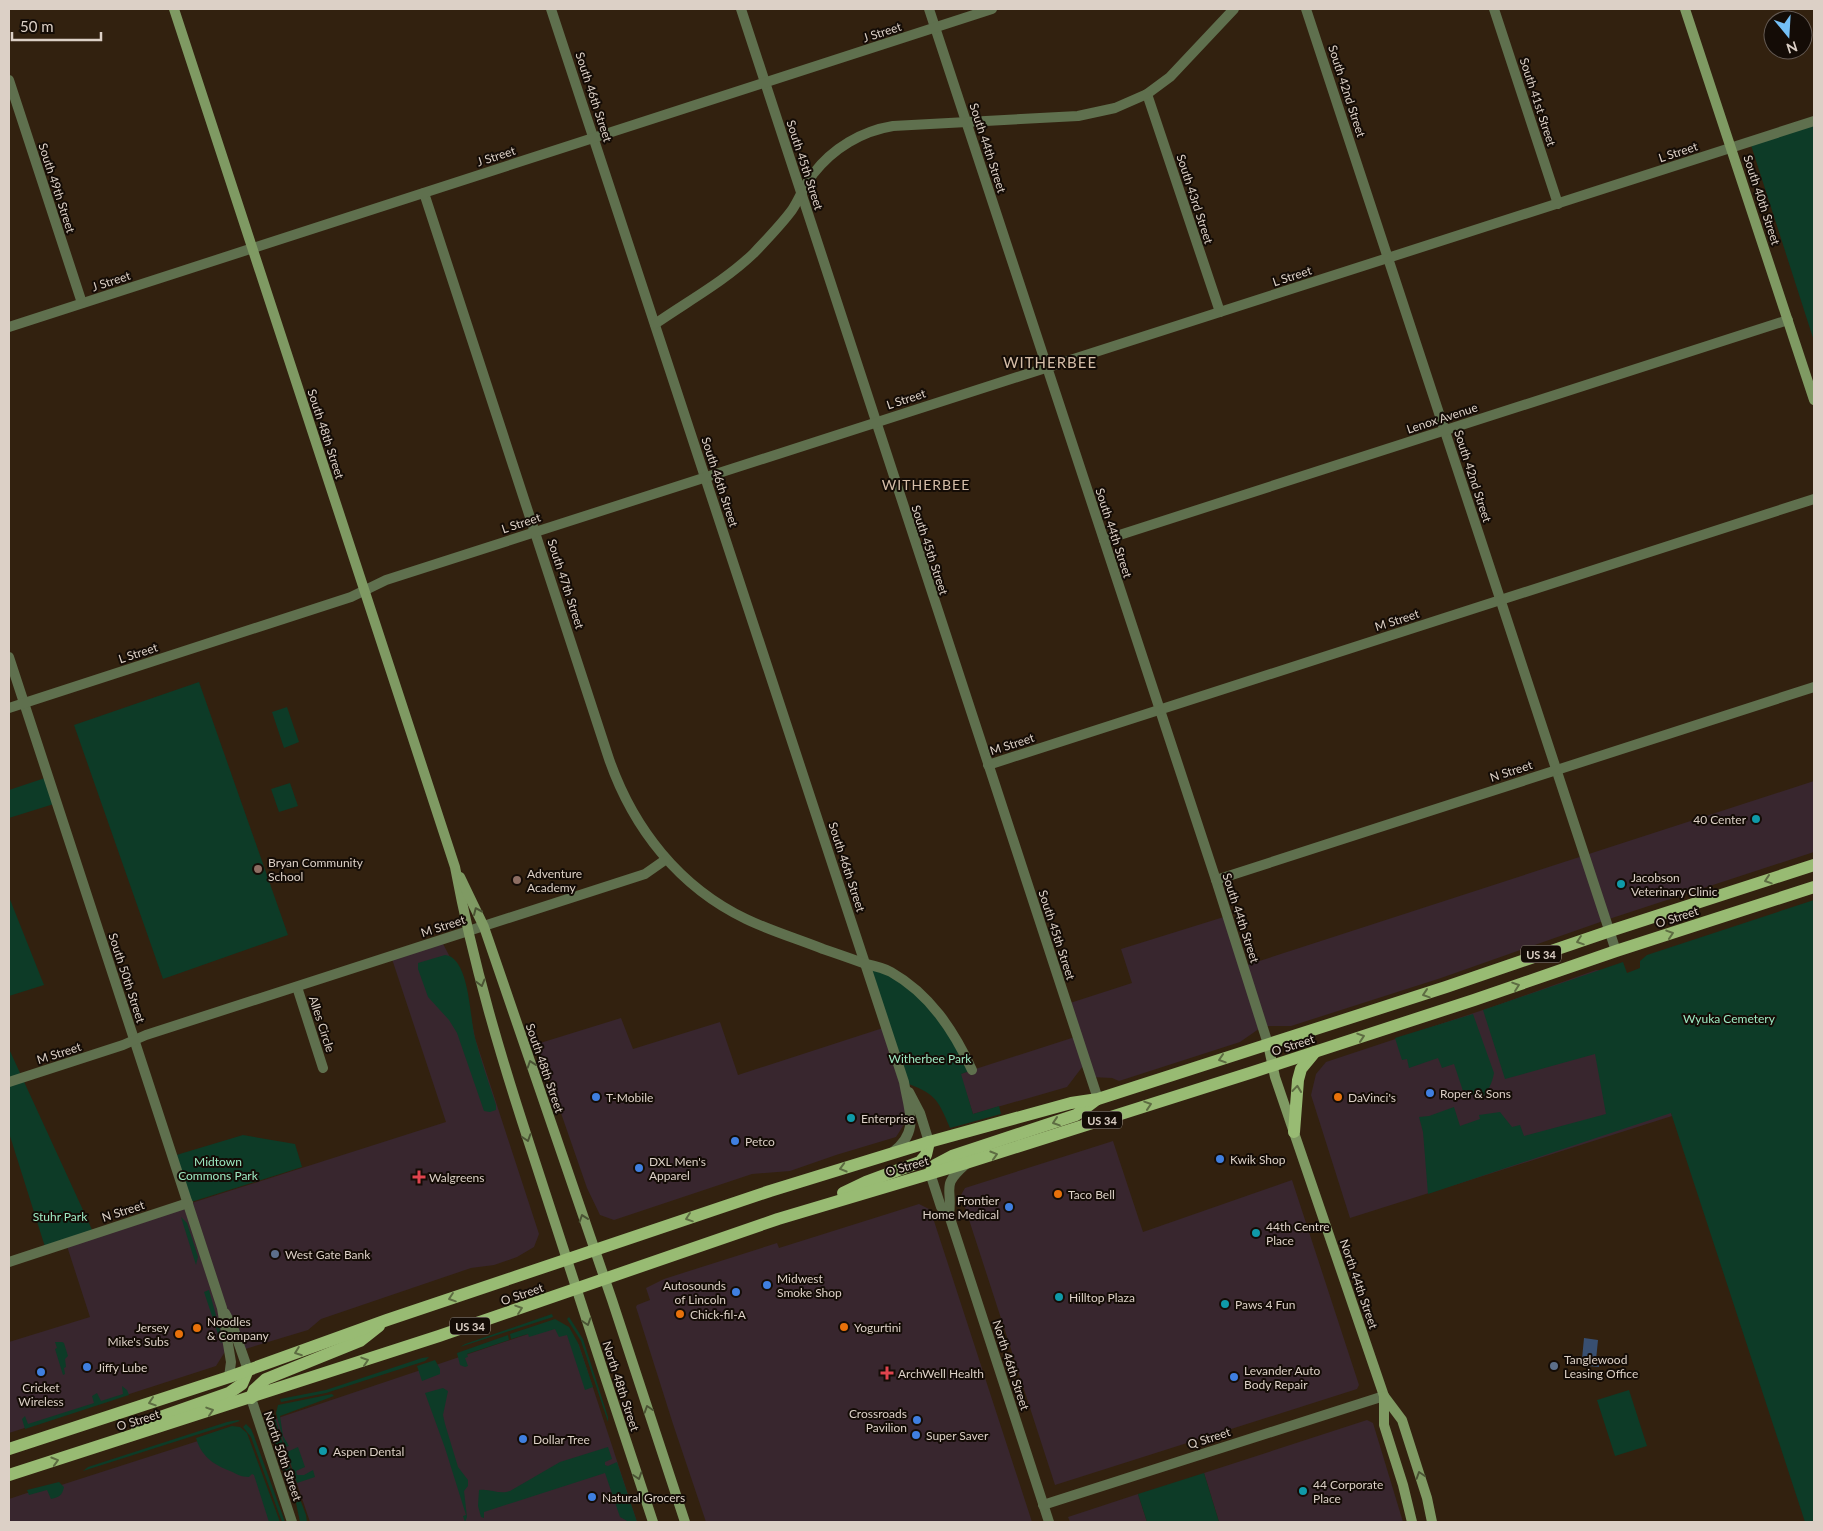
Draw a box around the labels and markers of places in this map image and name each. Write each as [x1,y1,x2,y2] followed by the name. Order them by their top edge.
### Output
[1693,812,1747,827] place label: 40 Center
[1750,813,1762,825] marker: 40 Center
[268,855,364,884] place label: Bryan Community School
[252,863,264,875] marker: Bryan Community School
[527,866,582,895] place label: Adventure Academy
[1631,870,1718,899] place label: Jacobson Veterinary Clinic
[511,874,523,886] marker: Adventure Academy
[1615,878,1627,890] marker: Jacobson Veterinary Clinic
[1440,1086,1511,1101] place label: Roper & Sons
[1424,1087,1436,1099] marker: Roper & Sons
[606,1090,653,1105] place label: T-Mobile
[1348,1090,1396,1105] place label: DaVinci's
[590,1091,602,1103] marker: T-Mobile
[1332,1091,1344,1103] marker: DaVinci's
[861,1111,915,1126] place label: Enterprise
[845,1112,857,1124] marker: Enterprise
[745,1134,775,1149] place label: Petco
[729,1135,741,1147] marker: Petco
[1230,1152,1286,1167] place label: Kwik Shop
[1214,1153,1226,1165] marker: Kwik Shop
[649,1154,706,1183] place label: DXL Men's Apparel
[633,1162,645,1174] marker: DXL Men's Apparel
[429,1170,484,1185] place label: Walgreens
[413,1171,425,1183] marker: Walgreens
[1068,1187,1115,1202] place label: Taco Bell
[1052,1188,1064,1200] marker: Taco Bell
[923,1193,1000,1222] place label: Frontier Home Medical
[1003,1201,1015,1213] marker: Frontier Home Medical
[1266,1219,1330,1248] place label: 44th Centre Place
[1250,1227,1262,1239] marker: 44th Centre Place
[285,1247,371,1262] place label: West Gate Bank
[269,1248,281,1260] marker: West Gate Bank
[777,1271,842,1300] place label: Midwest Smoke Shop
[663,1278,726,1307] place label: Autosounds of Lincoln
[761,1279,773,1291] marker: Midwest Smoke Shop
[730,1286,742,1298] marker: Autosounds of Lincoln
[1069,1290,1135,1305] place label: Hilltop Plaza
[1053,1291,1065,1303] marker: Hilltop Plaza
[1235,1297,1295,1312] place label: Paws 4 Fun
[1219,1298,1231,1310] marker: Paws 4 Fun
[690,1307,747,1322] place label: Chick-fil-A
[674,1308,686,1320] marker: Chick-fil-A
[207,1314,269,1343] place label: Noodles & Company
[108,1320,170,1349] place label: Jersey Mike's Subs
[854,1320,901,1335] place label: Yogurtini
[838,1321,850,1333] marker: Yogurtini
[191,1322,203,1334] marker: Noodles & Company
[173,1328,185,1340] marker: Jersey Mike's Subs
[1564,1352,1638,1381] place label: Tanglewood Leasing Office
[97,1360,147,1375] place label: Jiffy Lube
[1548,1360,1560,1372] marker: Tanglewood Leasing Office
[81,1361,93,1373] marker: Jiffy Lube
[1244,1363,1320,1392] place label: Levander Auto Body Repair
[35,1366,47,1378] marker: Cricket Wireless
[880,1366,894,1380] marker: ArchWell Health
[898,1366,984,1381] place label: ArchWell Health
[1228,1371,1240,1383] marker: Levander Auto Body Repair
[18,1380,64,1409] place label: Cricket Wireless
[849,1406,907,1435] place label: Crossroads Pavilion
[911,1414,923,1426] marker: Crossroads Pavilion
[926,1428,989,1443] place label: Super Saver
[910,1429,922,1441] marker: Super Saver
[533,1432,590,1447] place label: Dollar Tree
[517,1433,529,1445] marker: Dollar Tree
[333,1444,404,1459] place label: Aspen Dental
[317,1445,329,1457] marker: Aspen Dental
[1313,1477,1383,1506] place label: 44 Corporate Place
[1297,1485,1309,1497] marker: 44 Corporate Place
[602,1490,685,1505] place label: Natural Grocers
[586,1491,598,1503] marker: Natural Grocers

